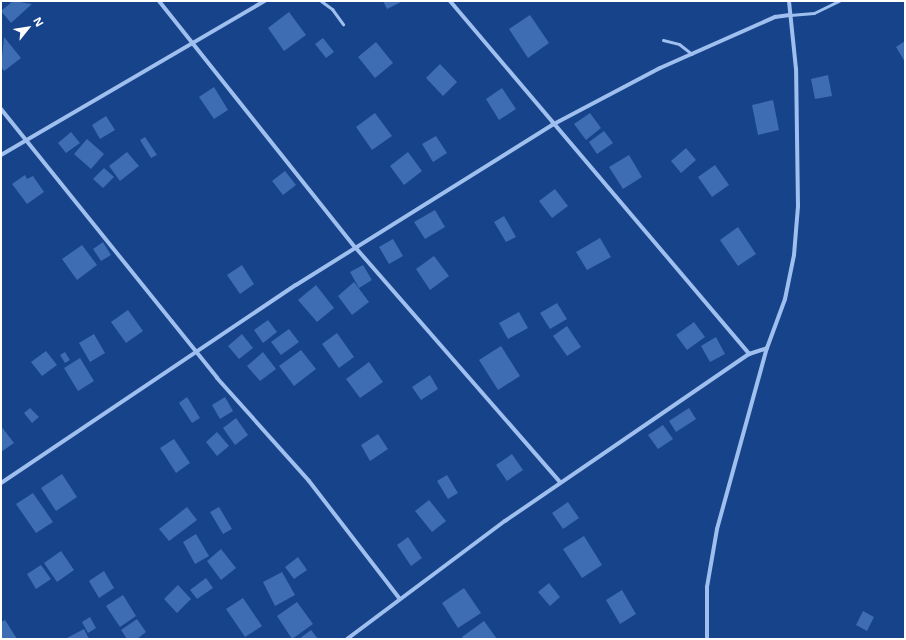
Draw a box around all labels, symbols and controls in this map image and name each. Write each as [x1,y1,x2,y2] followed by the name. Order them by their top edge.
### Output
[8,8,48,48] north arrow
[30,14,48,29] text: N

